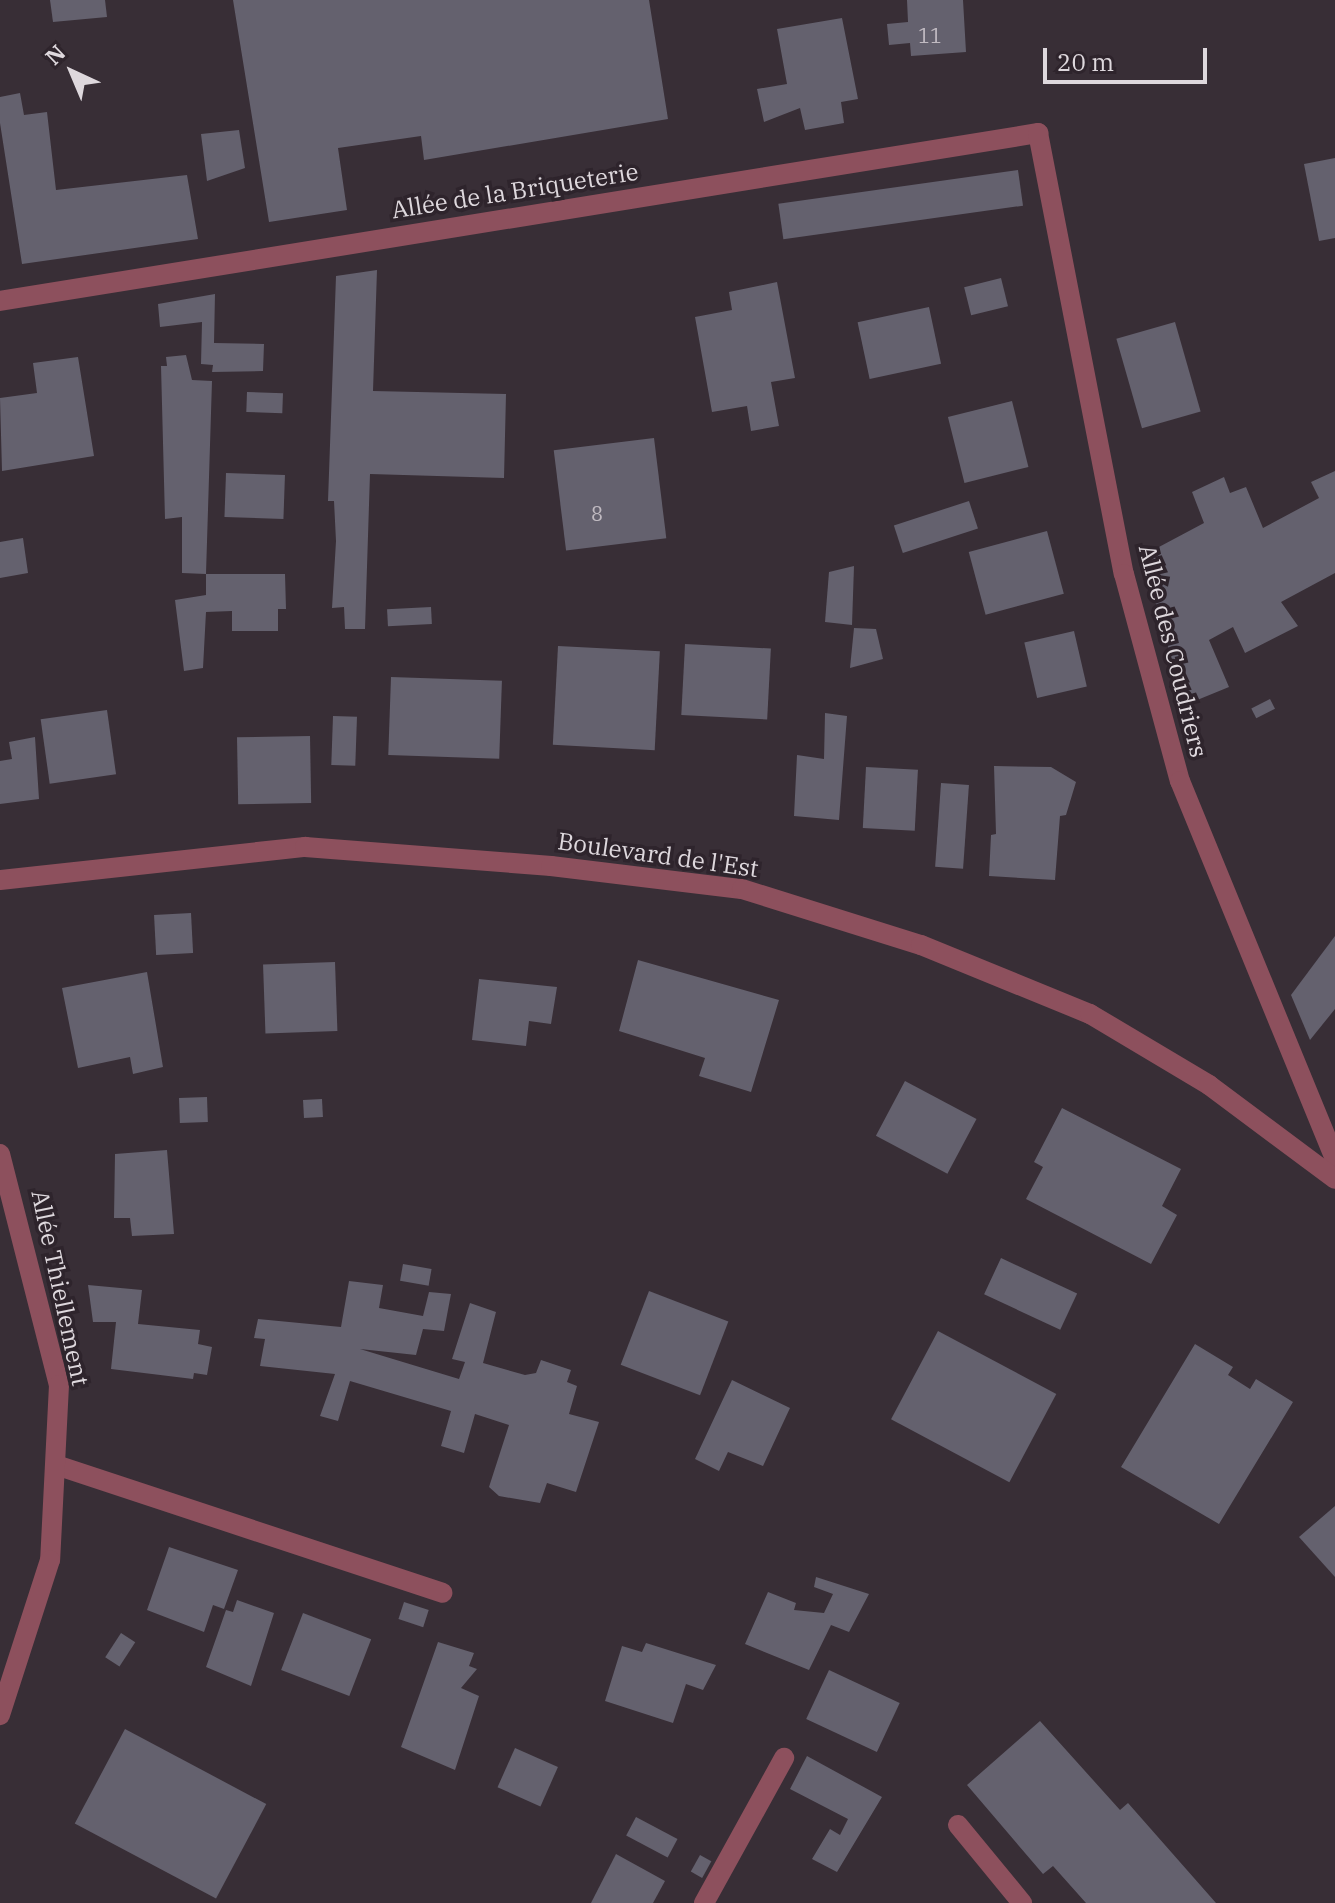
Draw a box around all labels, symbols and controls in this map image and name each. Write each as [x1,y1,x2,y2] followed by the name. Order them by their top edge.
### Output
[918,23,942,47] house number: 11
[32,32,112,112] north arrow
[1047,32,1211,82] scale bar
[39,38,71,71] text: N
[1057,46,1114,78] text: 20 m
[390,157,640,225] street label: Allée de la Briqueterie
[591,501,603,525] house number: 8
[1133,542,1213,760] street label: Allée des Coudriers
[556,827,760,883] street label: Boulevard de l'Est
[25,1187,95,1389] street label: Allée Thiellement

